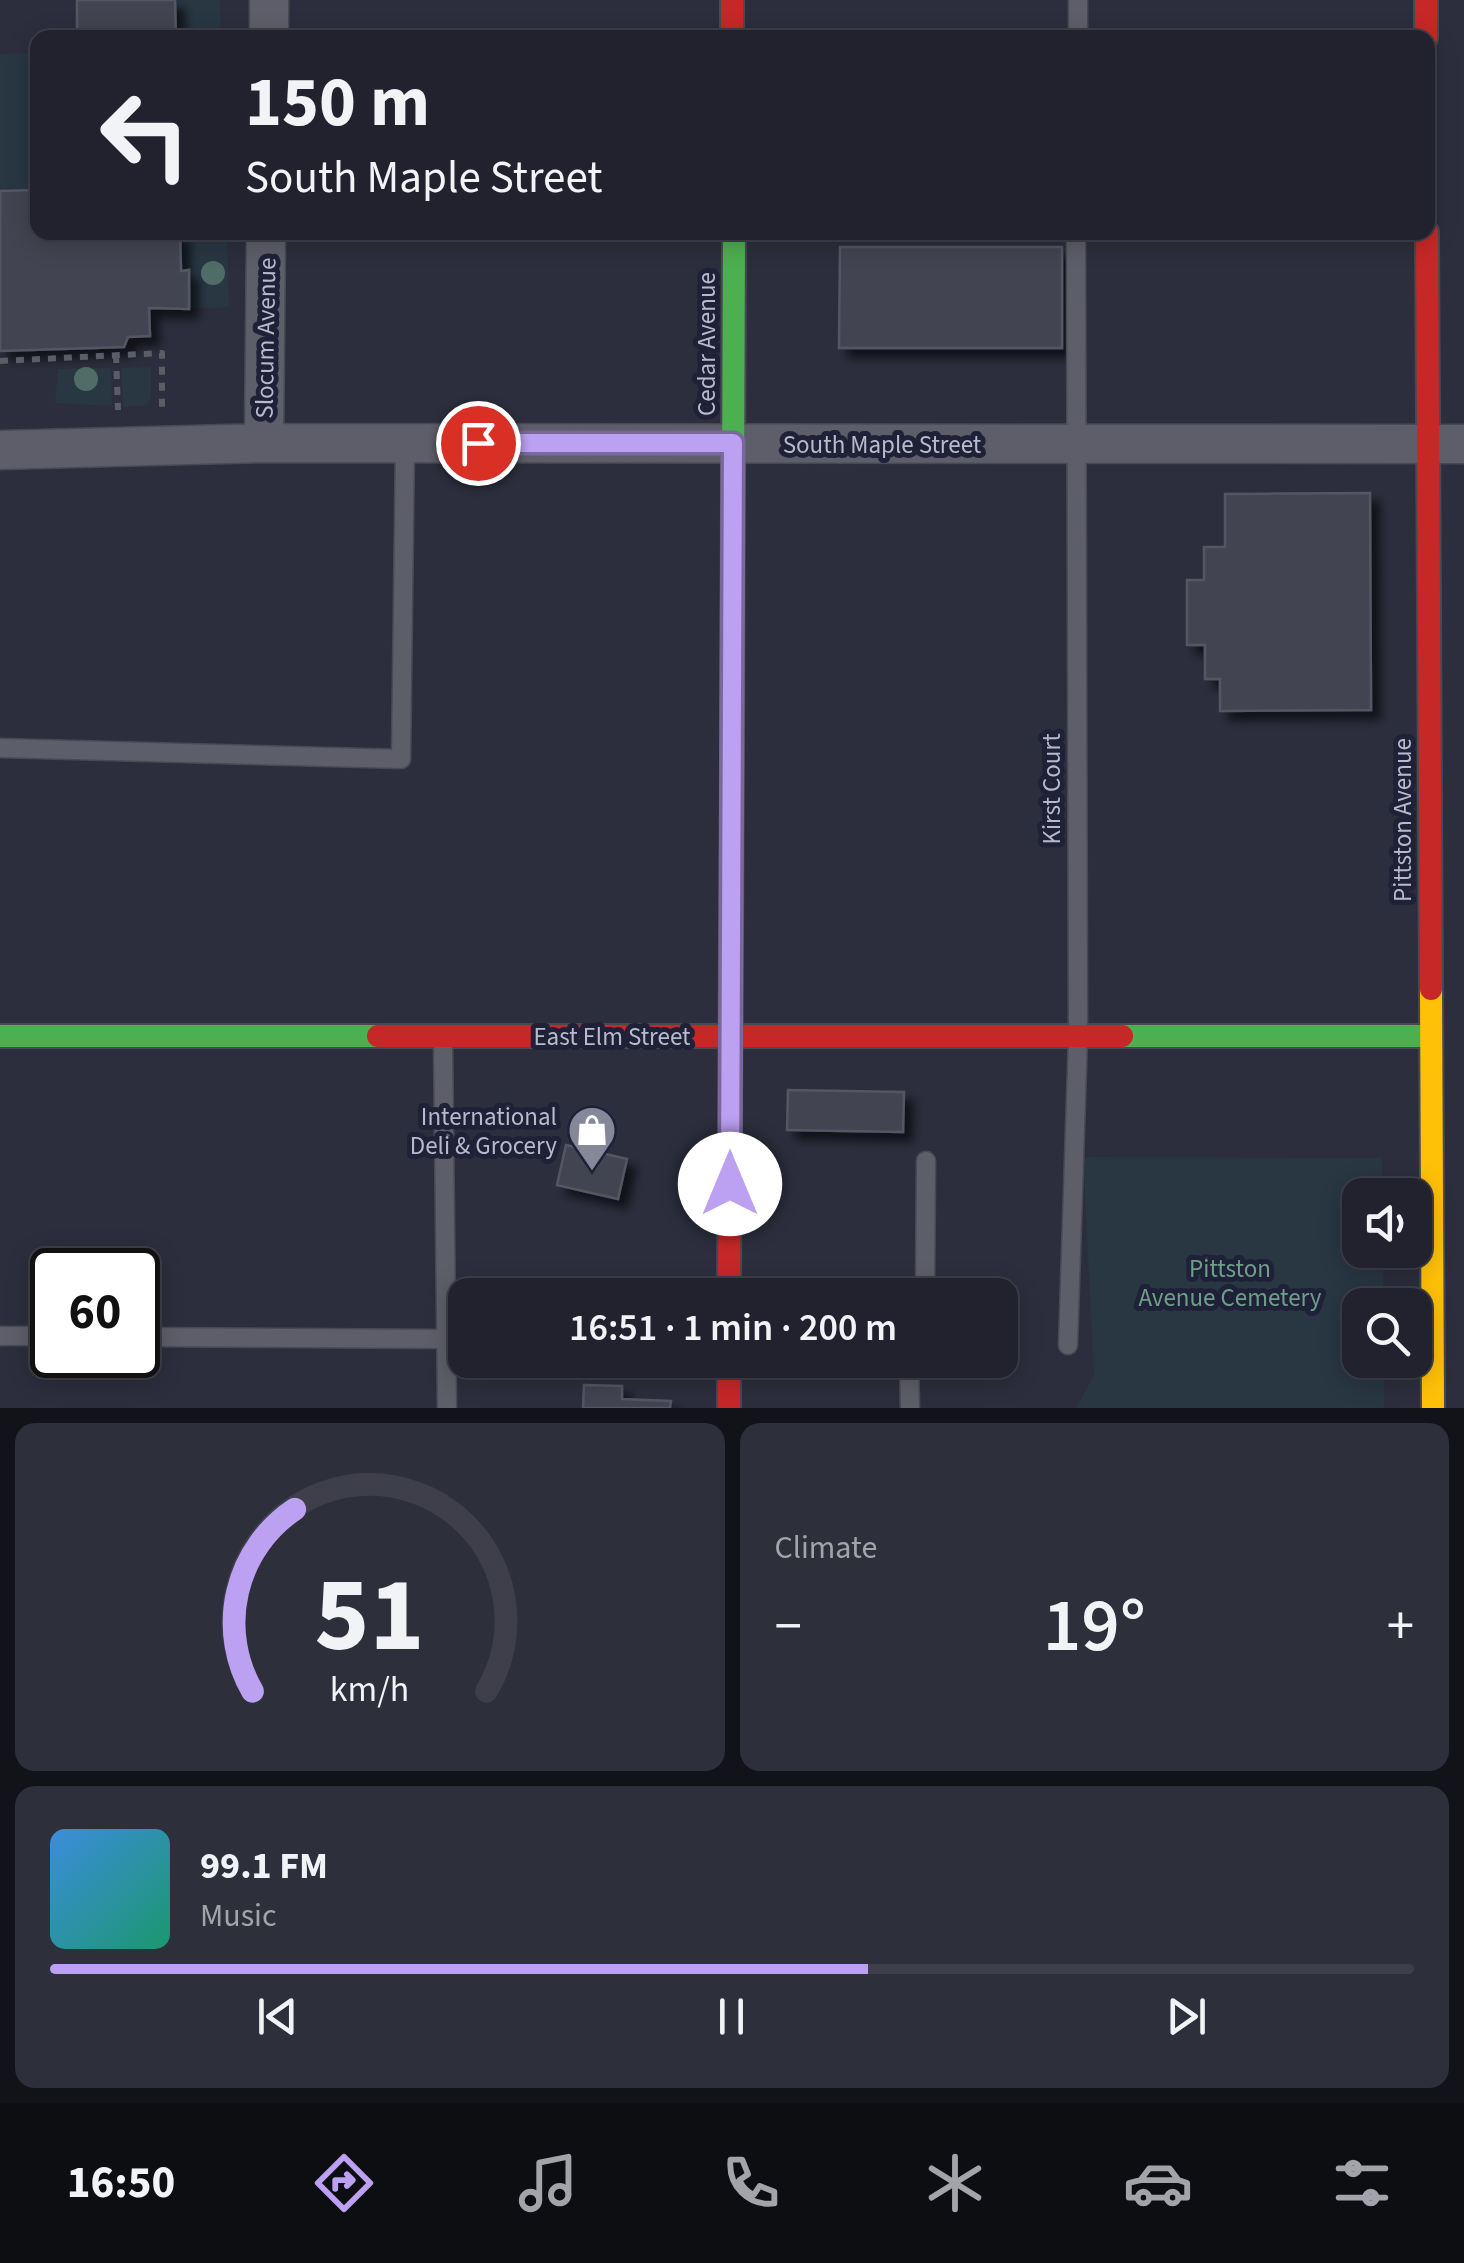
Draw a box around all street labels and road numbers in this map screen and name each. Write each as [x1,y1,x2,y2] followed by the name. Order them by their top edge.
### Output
[247,257,285,419] street label: Slocum Avenue
[689,272,725,416] street label: Cedar Avenue
[783,427,982,463] street label: South Maple Street
[1034,733,1070,845] street label: Kirst Court
[1385,738,1421,902] street label: Pittston Avenue
[533,1019,691,1055] street label: East Elm Street

